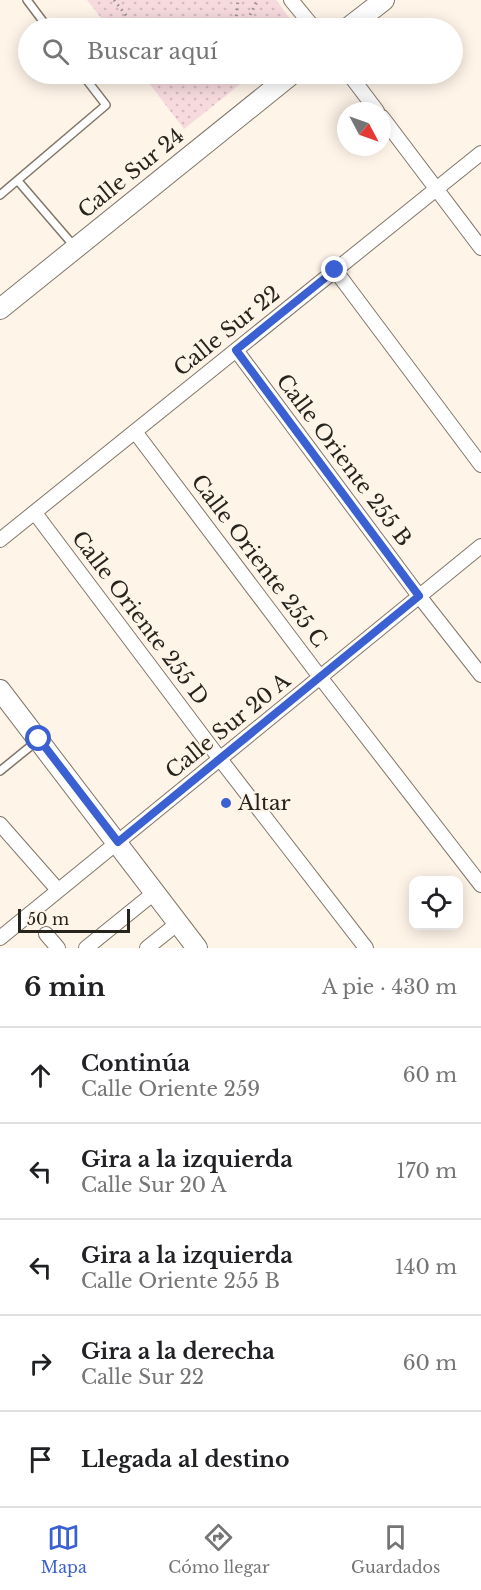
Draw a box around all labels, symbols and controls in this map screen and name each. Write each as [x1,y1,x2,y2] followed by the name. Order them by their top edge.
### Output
[18,18,463,84] search box
[39,35,72,68] icon: search
[87,38,218,65] text: Buscar aquí
[337,102,391,156] north arrow
[73,122,189,224] street label: Calle Sur 24
[321,256,347,282] route end
[169,280,285,382] street label: Calle Sur 22
[271,369,417,551] street label: Calle Oriente 255 B
[186,470,332,652] street label: Calle Oriente 255 C
[66,526,214,710] street label: Calle Oriente 255 D
[161,667,296,784] street label: Calle Sur 20 A
[25,725,51,751] route start
[237,790,291,816] place label: Altar
[219,796,233,810] marker: Altar
[409,876,463,930] map controls
[409,876,463,930] button: locate
[18,906,130,934] scale bar
[27,909,69,929] text: 50 m
[24,971,105,1003] text: 6 min
[322,975,457,999] text: A pie · 430 m
[81,1050,190,1077] text: Continúa
[24,1059,57,1092] icon: ahead
[403,1063,457,1087] text: 60 m
[81,1077,260,1101] text: Calle Oriente 259
[81,1146,293,1173] text: Gira a la izquierda
[24,1155,57,1188] icon: left
[397,1159,457,1183] text: 170 m
[81,1173,226,1197] text: Calle Sur 20 A
[81,1242,293,1269] text: Gira a la izquierda
[24,1251,57,1284] icon: left
[395,1255,457,1279] text: 140 m
[81,1269,280,1293] text: Calle Oriente 255 B
[81,1338,275,1365] text: Gira a la derecha
[24,1347,57,1380] icon: right
[403,1351,457,1375] text: 60 m
[81,1365,204,1389] text: Calle Sur 22
[24,1443,57,1476] icon: arrive
[81,1446,290,1473] text: Llegada al destino
[41,1521,87,1577] tab: Mapa
[168,1521,270,1577] tab: Cómo llegar
[351,1521,440,1577] tab: Guardados

